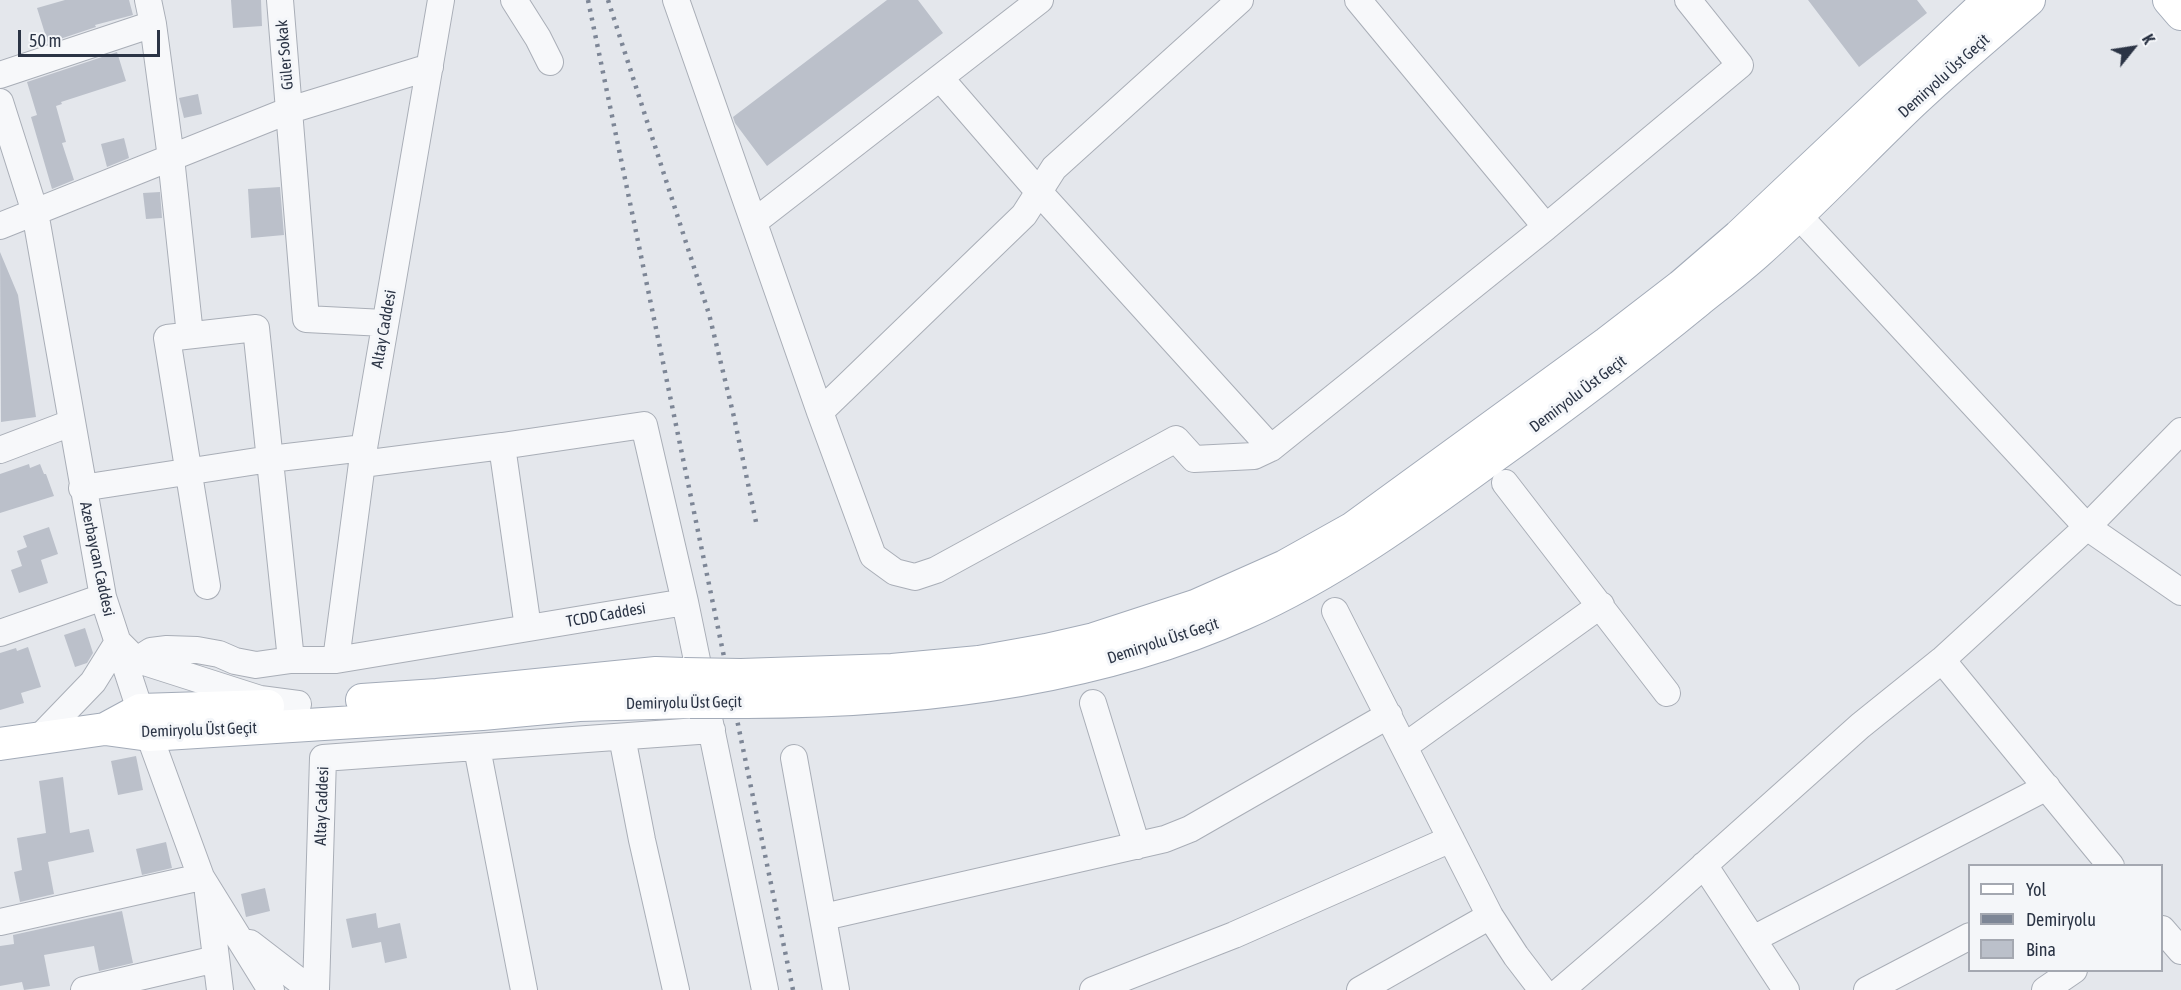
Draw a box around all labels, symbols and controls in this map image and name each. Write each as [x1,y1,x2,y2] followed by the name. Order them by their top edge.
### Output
[21,18,164,56] scale bar
[2103,18,2163,78] north arrow
[272,19,298,91] street label: Güler Sokak
[29,30,61,51] text: 50 m
[1894,30,1994,122] street label: Demiryolu Üst Geçit
[2139,31,2158,47] text: K
[368,288,400,370] street label: Altay Caddesi
[1526,351,1630,437] street label: Demiryolu Üst Geçit
[75,500,119,618] street label: Azerbaycan Caddesi
[565,599,647,631] street label: TCDD Caddesi
[1105,614,1221,668] street label: Demiryolu Üst Geçit
[626,692,742,714] street label: Demiryolu Üst Geçit
[141,718,257,742] street label: Demiryolu Üst Geçit
[311,766,333,846] street label: Altay Caddesi
[1968,864,2163,972] legend
[2026,879,2046,900] text: Yol
[2026,909,2096,930] text: Demiryolu
[2026,939,2056,960] text: Bina

